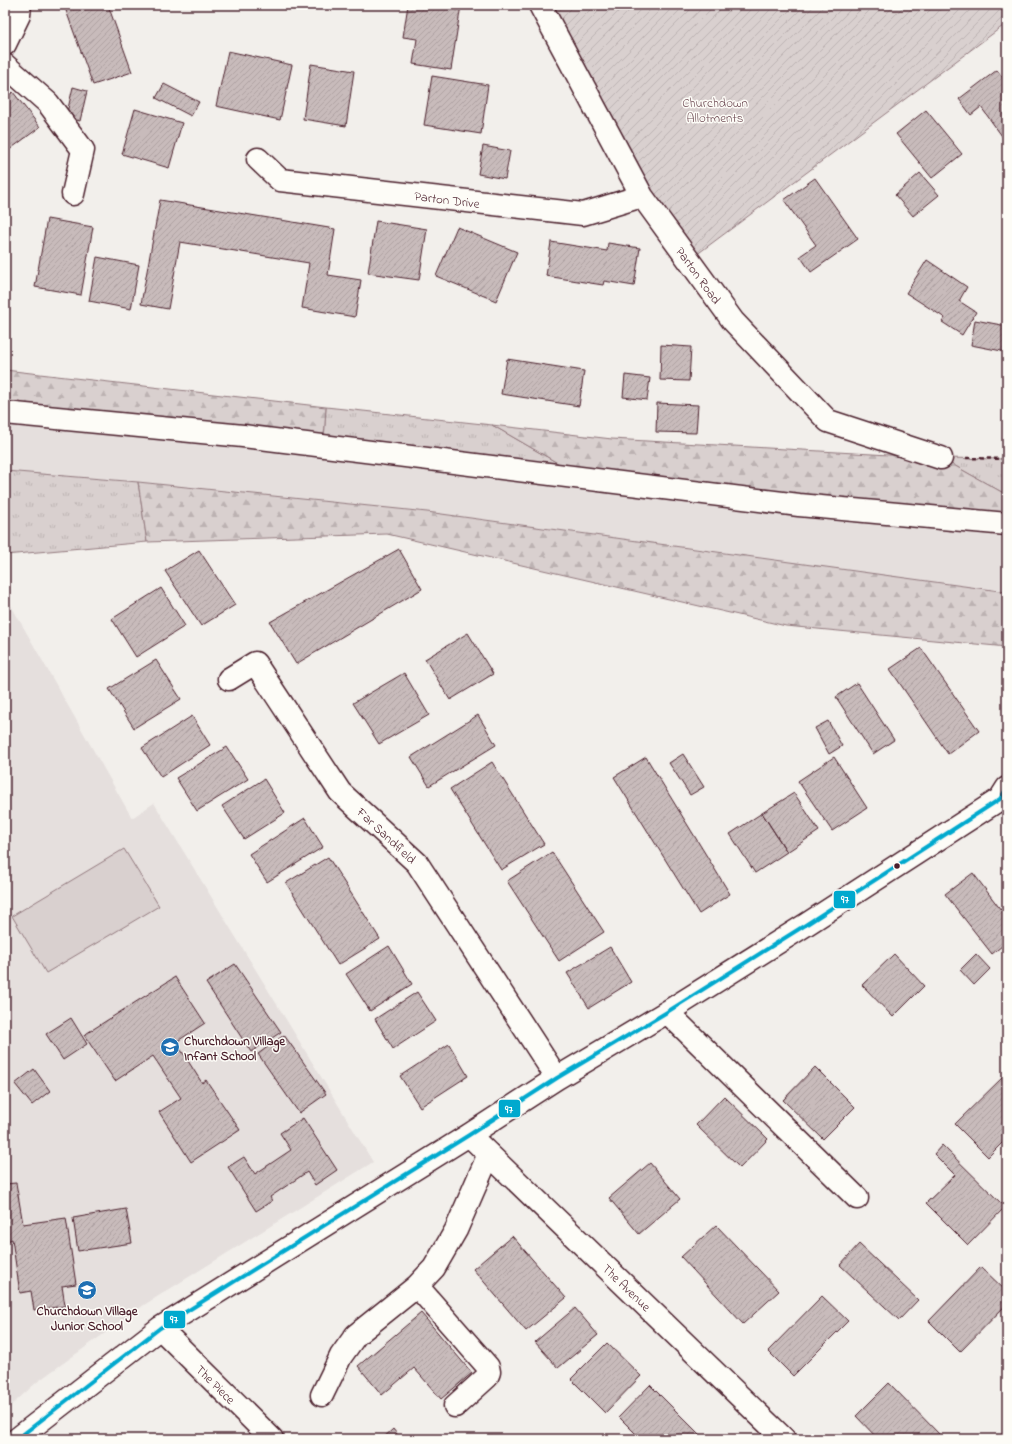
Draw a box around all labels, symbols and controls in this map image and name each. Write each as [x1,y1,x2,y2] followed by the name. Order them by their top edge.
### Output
[682,94,748,128] park label: Churchdown Allotments
[413,187,481,214] street label: Parton Drive
[670,243,726,309] street label: Parton Road
[351,803,421,869] street label: Far Sandfield
[892,861,902,871] unlabelled marker
[833,890,856,909] line badge: 97
[840,892,849,908] text: 97
[184,1032,286,1066] place label: Churchdown Village Infant School
[159,1036,181,1058] school or university icon: Churchdown Village Infant School
[498,1099,521,1118] line badge: 97
[504,1102,513,1118] text: 97
[597,1260,655,1316] street label: The Avenue
[76,1279,98,1301] school or university icon: Churchdown Village Junior School
[36,1302,139,1336] place label: Churchdown Village Junior School
[163,1310,186,1329] line badge: 97
[169,1312,178,1328] text: 97
[191,1361,239,1409] street label: The Piece

